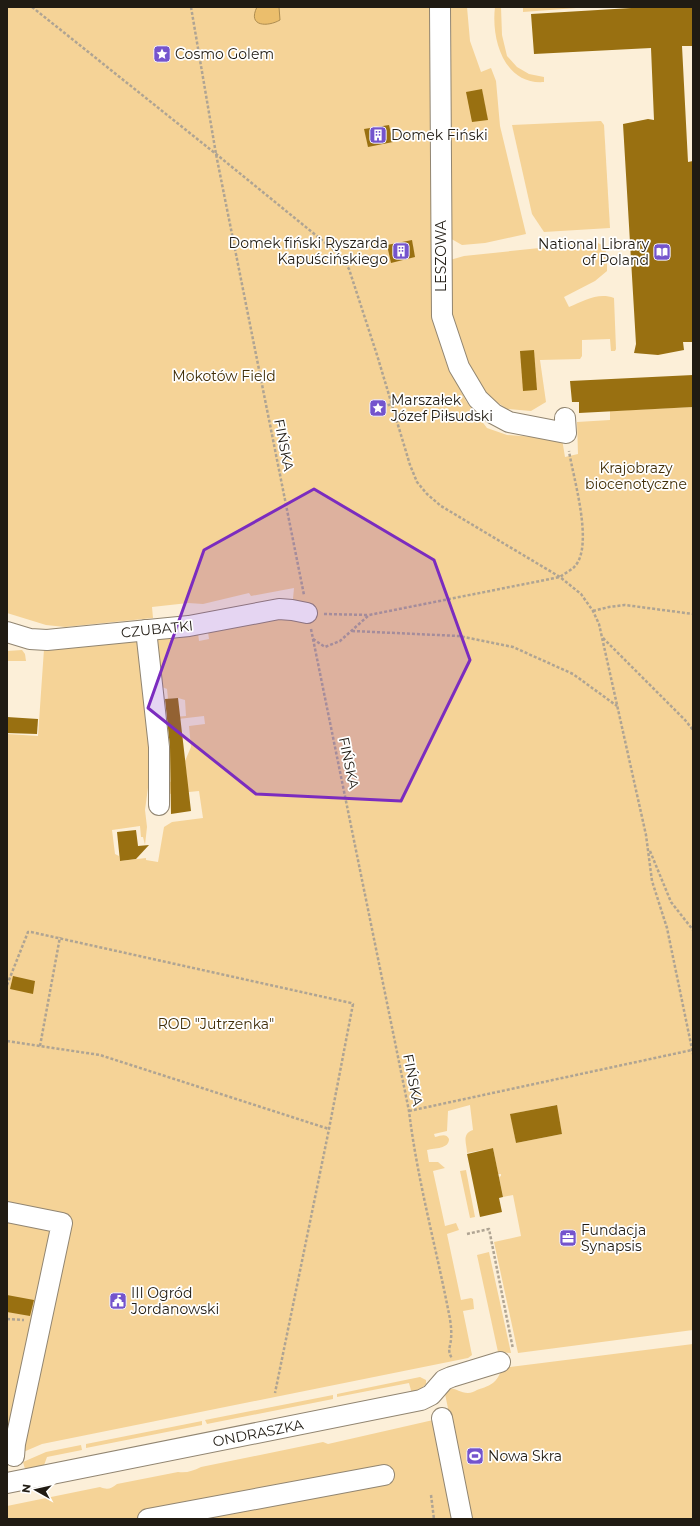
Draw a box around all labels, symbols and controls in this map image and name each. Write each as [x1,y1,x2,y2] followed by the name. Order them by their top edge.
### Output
[152,44,172,64] place icon: Cosmo Golem
[175,45,274,63] place label: Cosmo Golem
[368,125,388,145] building icon: Domek Fiński
[391,126,488,144] place label: Domek Fiński
[432,219,450,292] street label: LESZOWA
[229,234,388,268] place label: Domek fiński Ryszarda Kapuścińskiego
[538,235,649,269] place label: National Library of Poland
[391,241,411,261] building icon: Domek fiński Ryszarda Kapuścińskiego
[652,242,672,262] library icon: National Library of Poland
[172,367,276,385] park label: Mokotów Field
[390,391,493,425] place label: Marszałek Józef Piłsudski
[368,398,388,418] place icon: Marszałek Józef Piłsudski
[270,417,298,474] street label: FIŃSKA
[585,459,687,493] park label: Krajobrazy biocenotyczne
[120,616,194,642] street label: CZUBATKI
[335,735,363,792] street label: FIŃSKA
[158,1015,274,1033] park label: ROD "Jutrzenka"
[399,1052,427,1109] street label: FIŃSKA
[581,1221,646,1255] place label: Fundacja Synapsis
[558,1228,578,1248] office icon: Fundacja Synapsis
[130,1284,219,1318] place label: III Ogród Jordanowski
[108,1291,128,1311] public building icon: III Ogród Jordanowski
[211,1415,306,1451] street label: ONDRASZKA
[465,1446,485,1466] sports icon: Nowa Skra
[488,1447,562,1465] place label: Nowa Skra
[16,1470,56,1510] north arrow
[19,1483,34,1494] text: N

